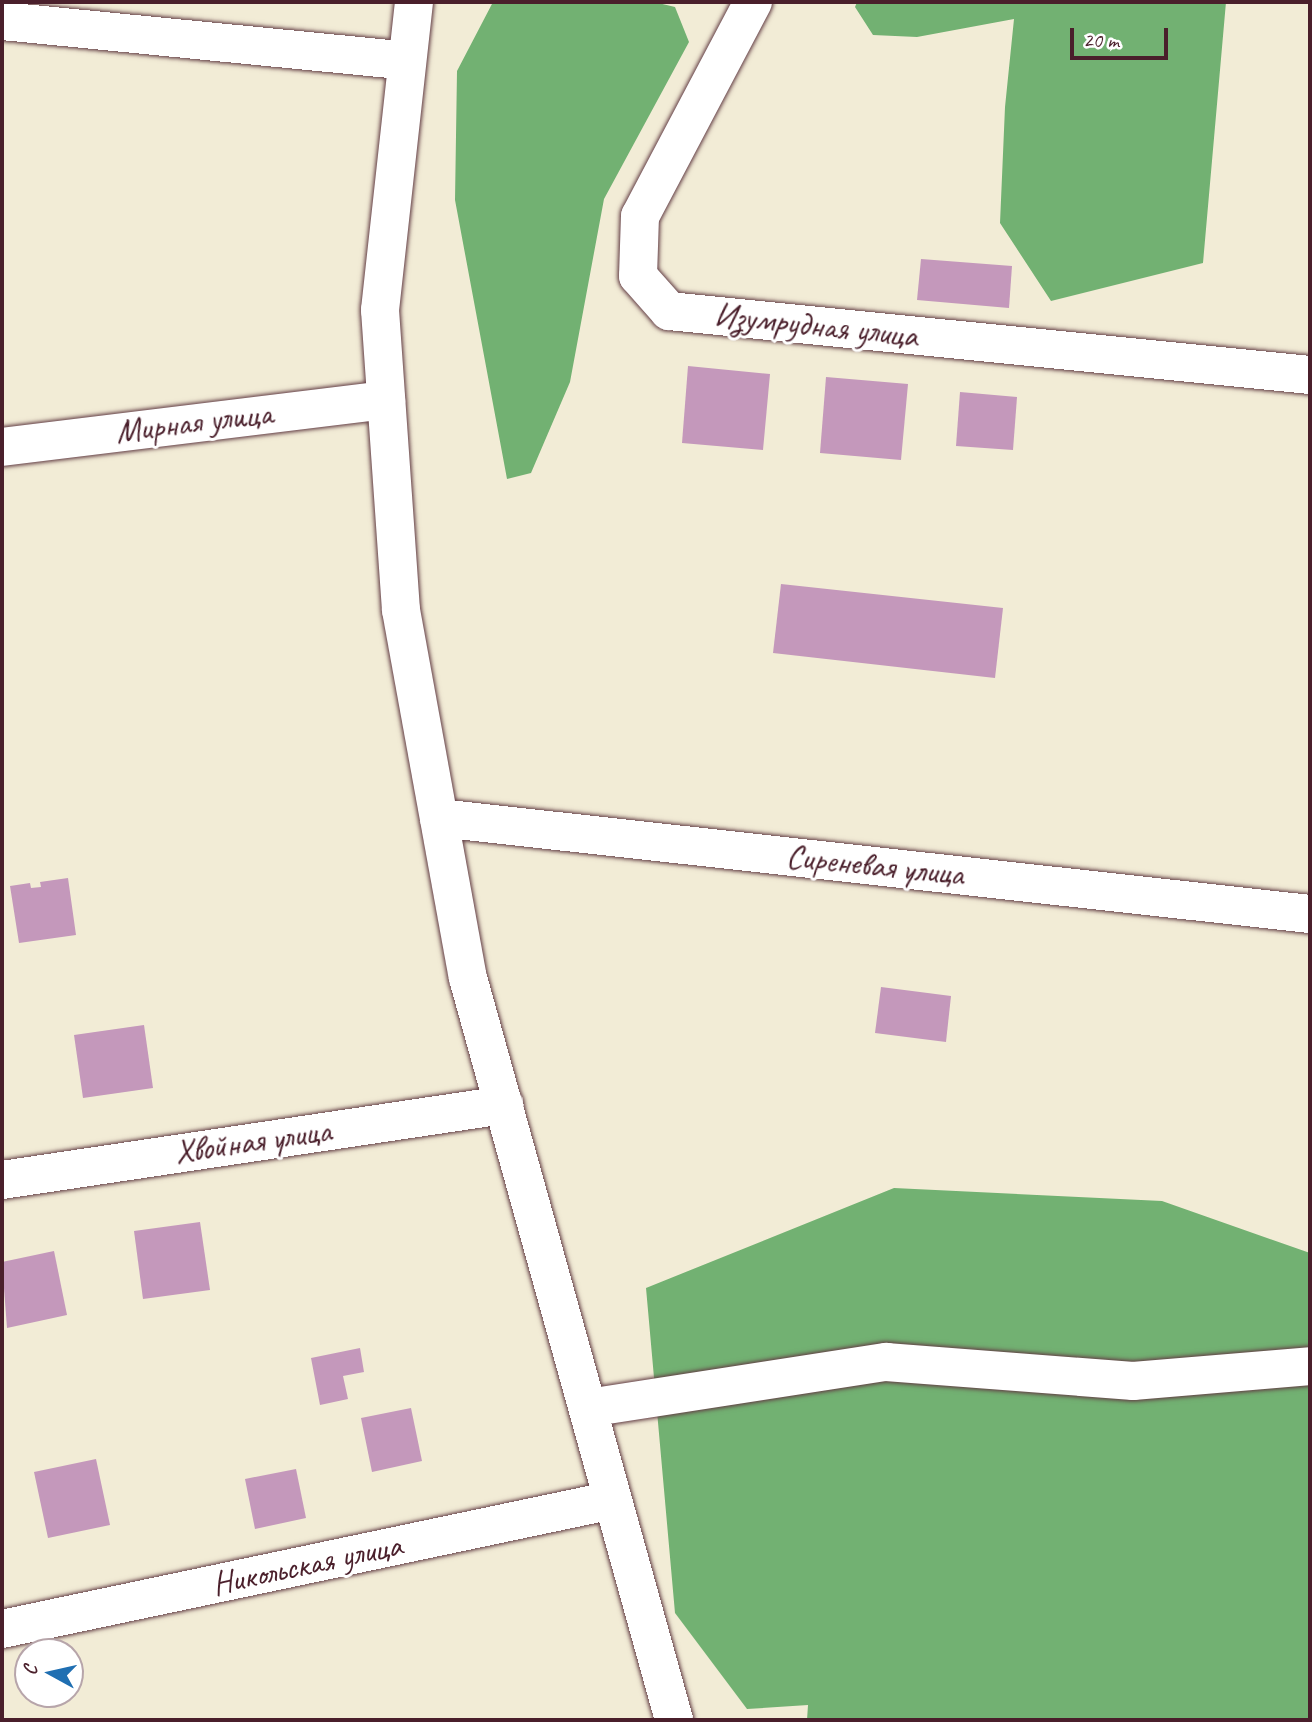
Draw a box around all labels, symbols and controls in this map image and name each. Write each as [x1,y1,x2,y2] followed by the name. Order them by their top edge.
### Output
[1074,14,1172,58] scale bar
[1083,27,1119,53] text: 20 m
[712,296,920,356] street label: Изумрудная улица
[114,394,274,452] street label: Мирная улица
[783,837,967,895] street label: Сиреневая улица
[171,1111,335,1173] street label: Хвойная улица
[208,1525,406,1605] street label: Никольская улица
[14,1638,84,1708] north arrow
[18,1664,43,1677] text: С

